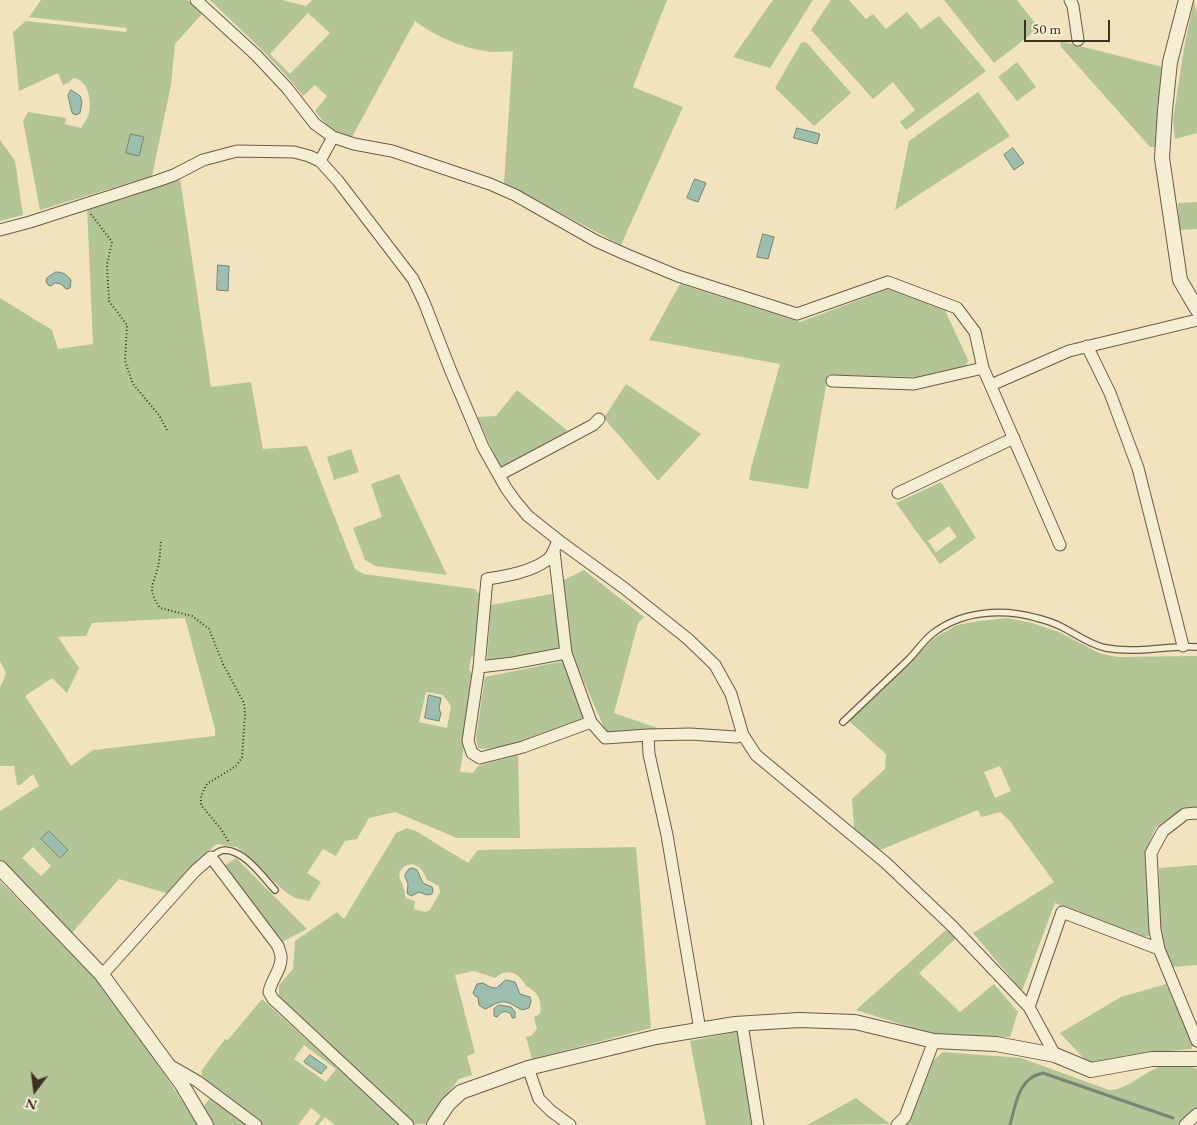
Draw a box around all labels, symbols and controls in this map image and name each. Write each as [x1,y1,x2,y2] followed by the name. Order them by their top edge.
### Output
[1027,10,1113,42] scale bar
[1032,19,1061,38] text: 50 m
[10,1065,60,1115] north arrow
[23,1094,39,1115] text: N

